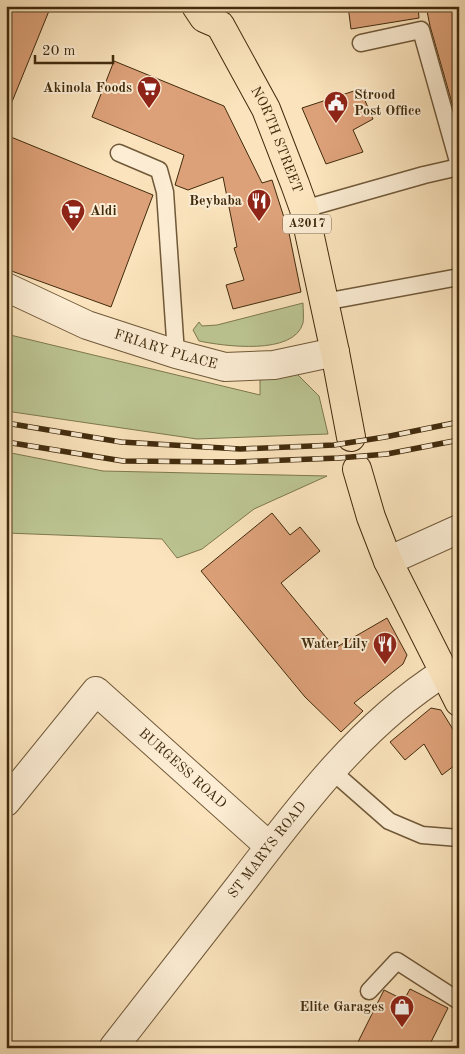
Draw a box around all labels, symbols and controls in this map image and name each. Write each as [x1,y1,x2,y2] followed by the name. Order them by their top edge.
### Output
[35,32,112,64] scale bar
[42,44,76,59] text: 20 m
[136,75,162,109] supermarket icon: Akinola Foods
[43,81,132,95] place label: Akinola Foods
[248,84,305,195] street label: NORTH STREET
[354,88,421,118] place label: Strood Post Office
[323,90,349,124] public building icon: Strood Post Office
[246,188,272,222] restaurant icon: Beybaba
[189,194,242,208] place label: Beybaba
[60,198,86,232] supermarket icon: Aldi
[90,204,117,218] place label: Aldi
[283,214,331,233] road number: A2017
[112,327,219,372] street label: FRIARY PLACE
[372,631,398,665] restaurant icon: Water Lily
[300,637,368,651] place label: Water Lily
[136,726,229,811] street label: BURGESS ROAD
[226,799,309,901] street label: ST MARYS ROAD
[389,994,415,1028] shop icon: Elite Garages
[299,1000,384,1014] place label: Elite Garages

